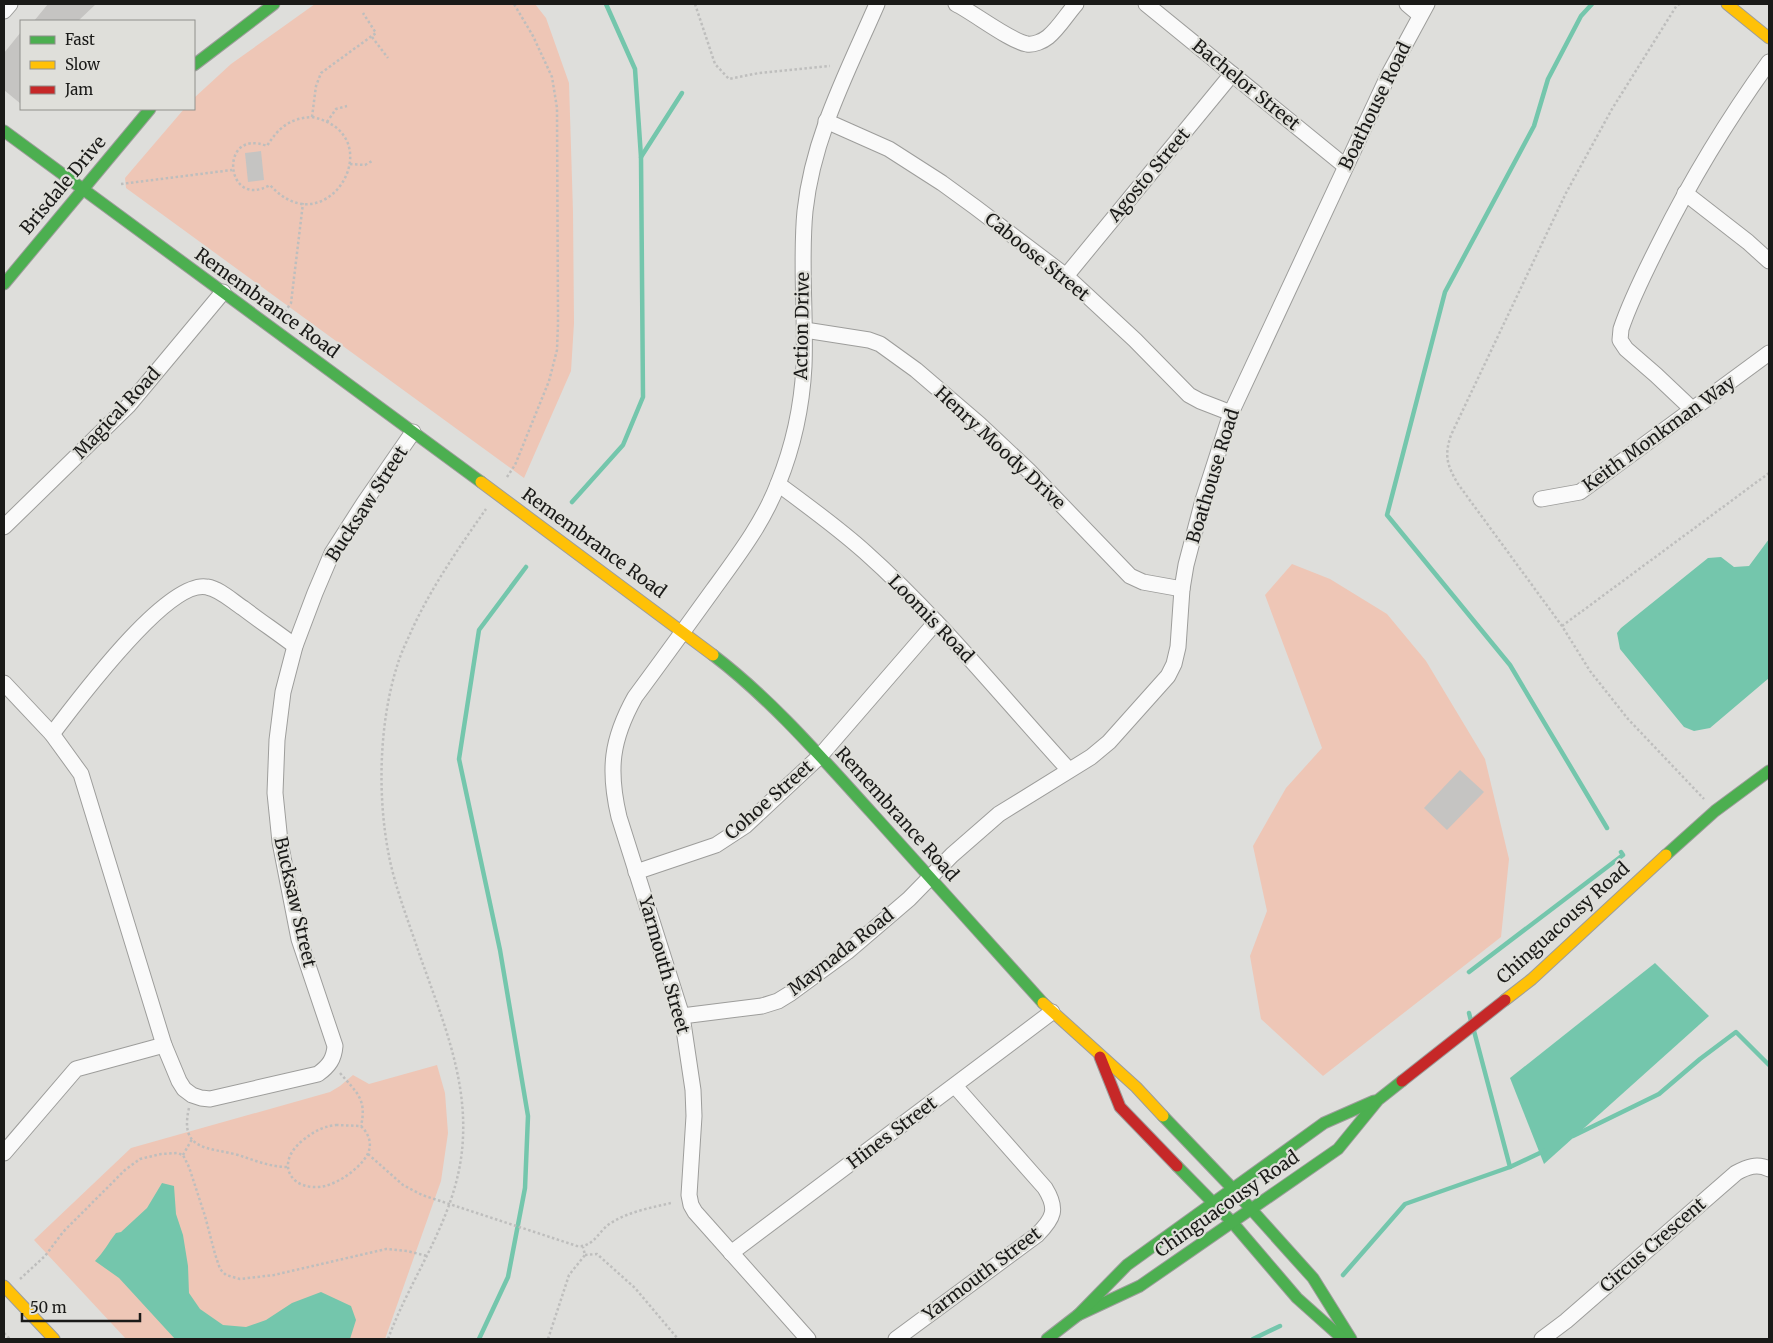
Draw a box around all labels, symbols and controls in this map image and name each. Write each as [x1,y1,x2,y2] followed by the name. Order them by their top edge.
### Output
[20,20,195,110] legend
[65,30,95,49] text: Fast
[1188,34,1305,135] street label: Bachelor Street
[1334,38,1416,174] street label: Boathouse Road
[65,55,100,74] text: Slow
[64,80,93,99] text: Jam
[1102,123,1195,227] street label: Agosto Street
[15,131,111,239] street label: Brisdale Drive
[980,207,1094,306] street label: Caboose Street
[190,242,344,363] street label: Remembrance Road
[789,272,814,381] street label: Action Drive
[68,362,165,463] street label: Magical Road
[1578,370,1740,497] street label: Keith Monkman Way
[930,381,1070,514] street label: Henry Moody Drive
[1181,406,1244,546] street label: Boathouse Road
[321,442,412,566] street label: Bucksaw Street
[517,482,671,603] street label: Remembrance Road
[884,570,979,668] street label: Loomis Road
[831,742,964,886] street label: Remembrance Road
[720,755,818,844] street label: Cohoe Street
[269,834,322,969] street label: Bucksaw Street
[1491,857,1634,988] street label: Chinguacousy Road
[634,892,695,1036] street label: Yarmouth Street
[783,903,898,1000] street label: Maynada Road
[842,1091,941,1174] street label: Hines Street
[1150,1145,1303,1262] street label: Chinguacousy Road
[1595,1192,1710,1297] street label: Circus Crescent
[917,1222,1045,1326] street label: Yarmouth Street
[22,1290,140,1322] scale bar
[30,1298,67,1317] text: 50 m

